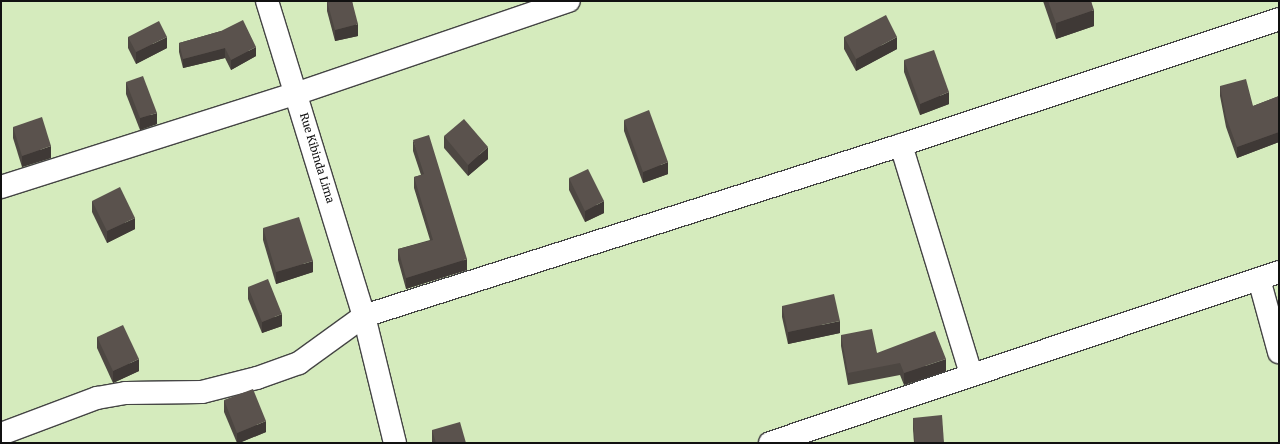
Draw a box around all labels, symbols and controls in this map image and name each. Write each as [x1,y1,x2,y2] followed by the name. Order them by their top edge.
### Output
[297,111,337,205] street label: Rue Kibinda Lima

